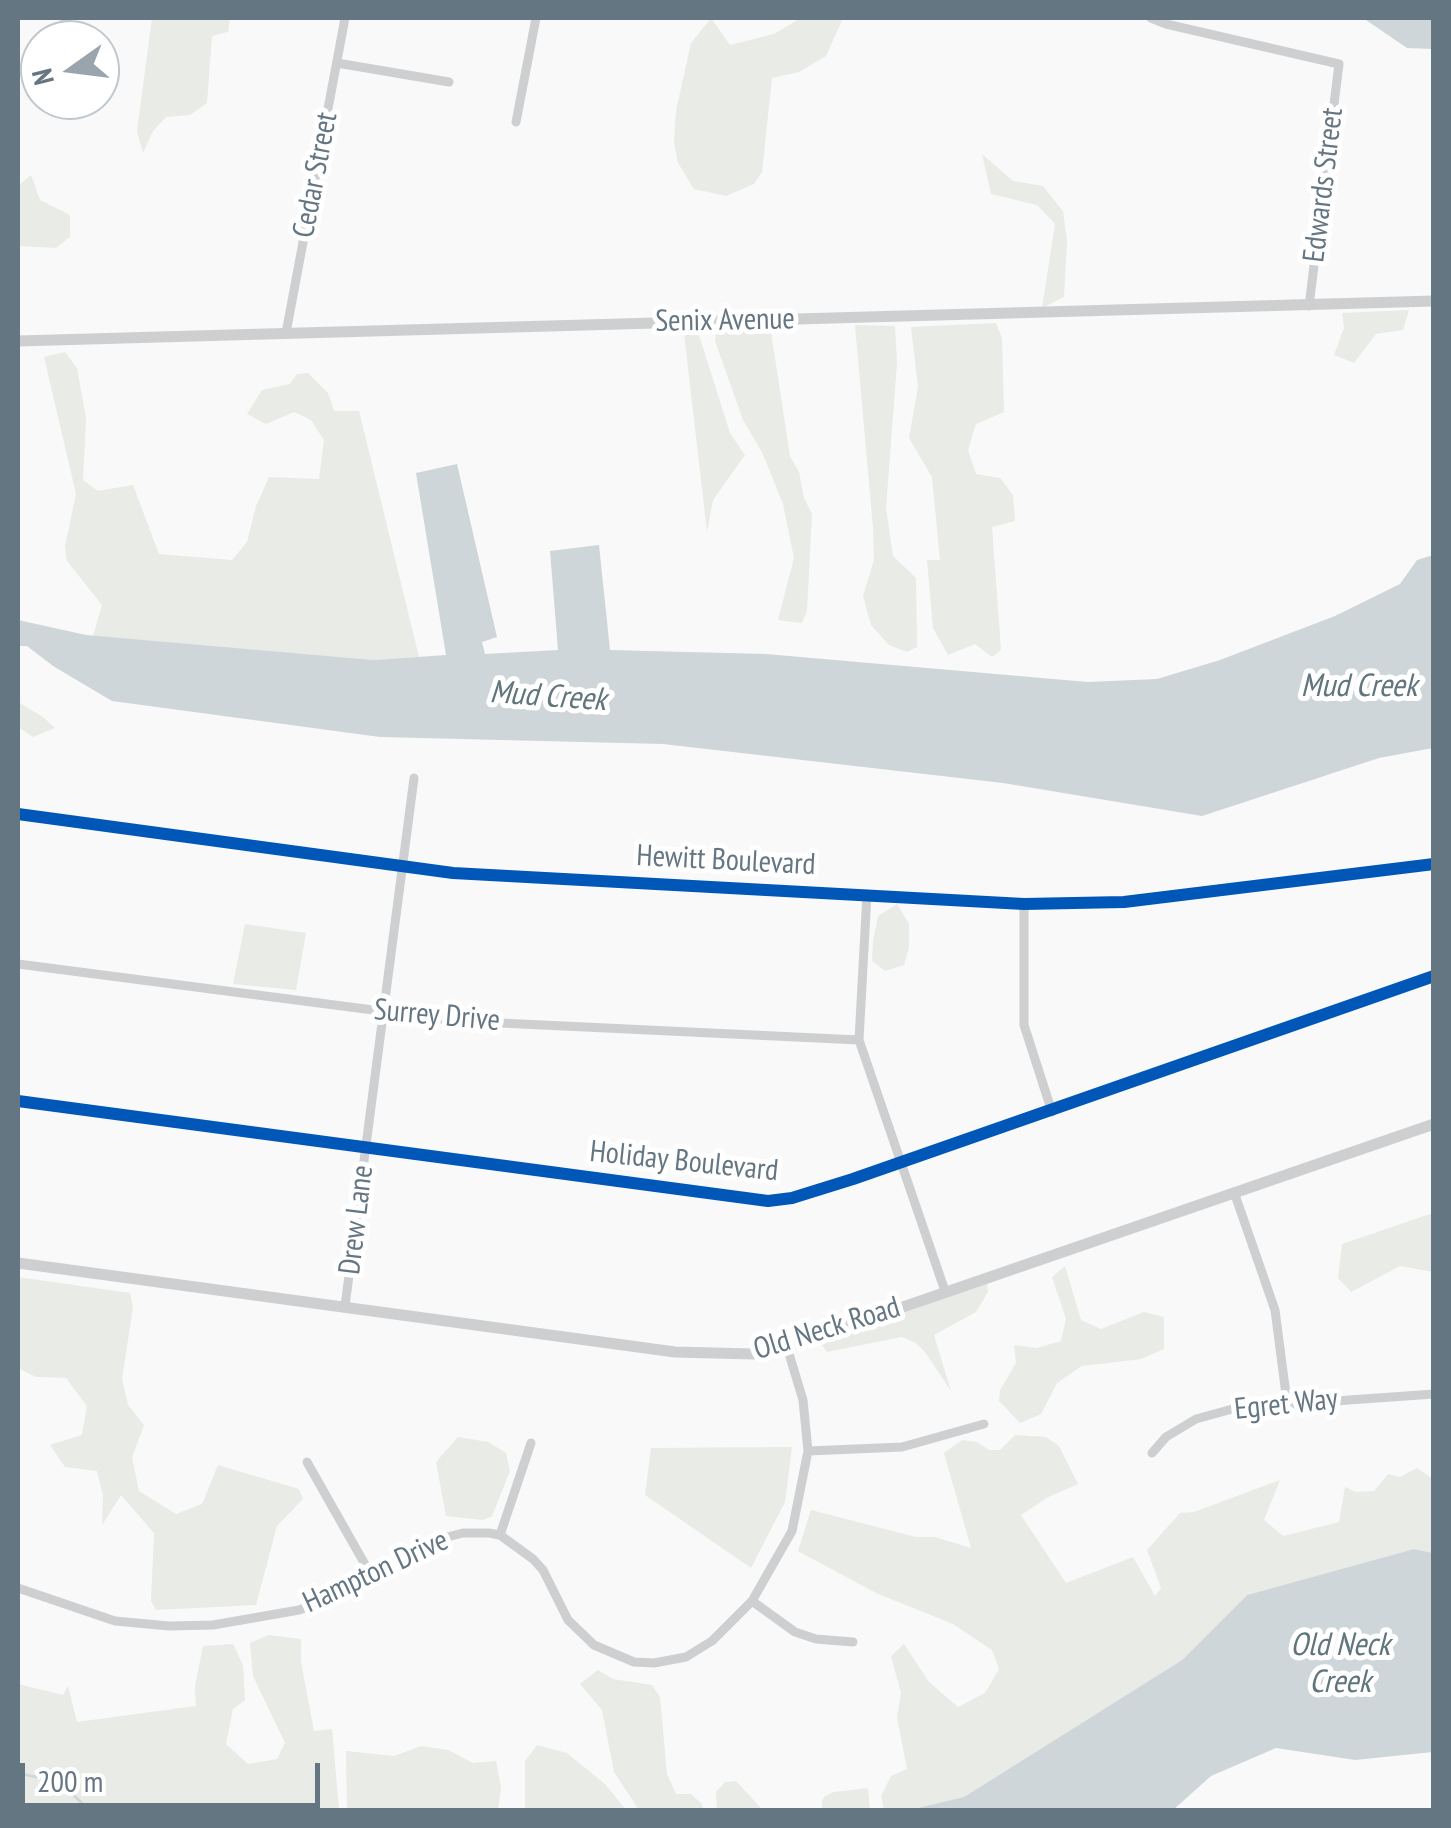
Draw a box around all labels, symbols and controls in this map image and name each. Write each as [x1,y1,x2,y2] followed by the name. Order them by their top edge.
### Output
[20,20,120,120] north arrow
[23,65,62,89] text: N
[1297,106,1351,264] street label: Edwards Street
[286,109,346,241] street label: Cedar Street
[655,302,795,340] street label: Senix Avenue
[1301,668,1417,706] water label: Mud Creek
[489,674,607,720] water label: Mud Creek
[636,838,816,884] street label: Hewitt Boulevard
[373,993,501,1039] street label: Surrey Drive
[588,1134,780,1190] street label: Holiday Boulevard
[332,1163,382,1277] street label: Drew Lane
[750,1290,904,1368] street label: Old Neck Road
[1233,1382,1339,1428] street label: Egret Way
[298,1523,454,1621] street label: Hampton Drive
[1290,1627,1390,1702] water label: Old Neck Creek
[25,1743,325,1805] scale bar
[37,1761,103,1800] text: 200 m

